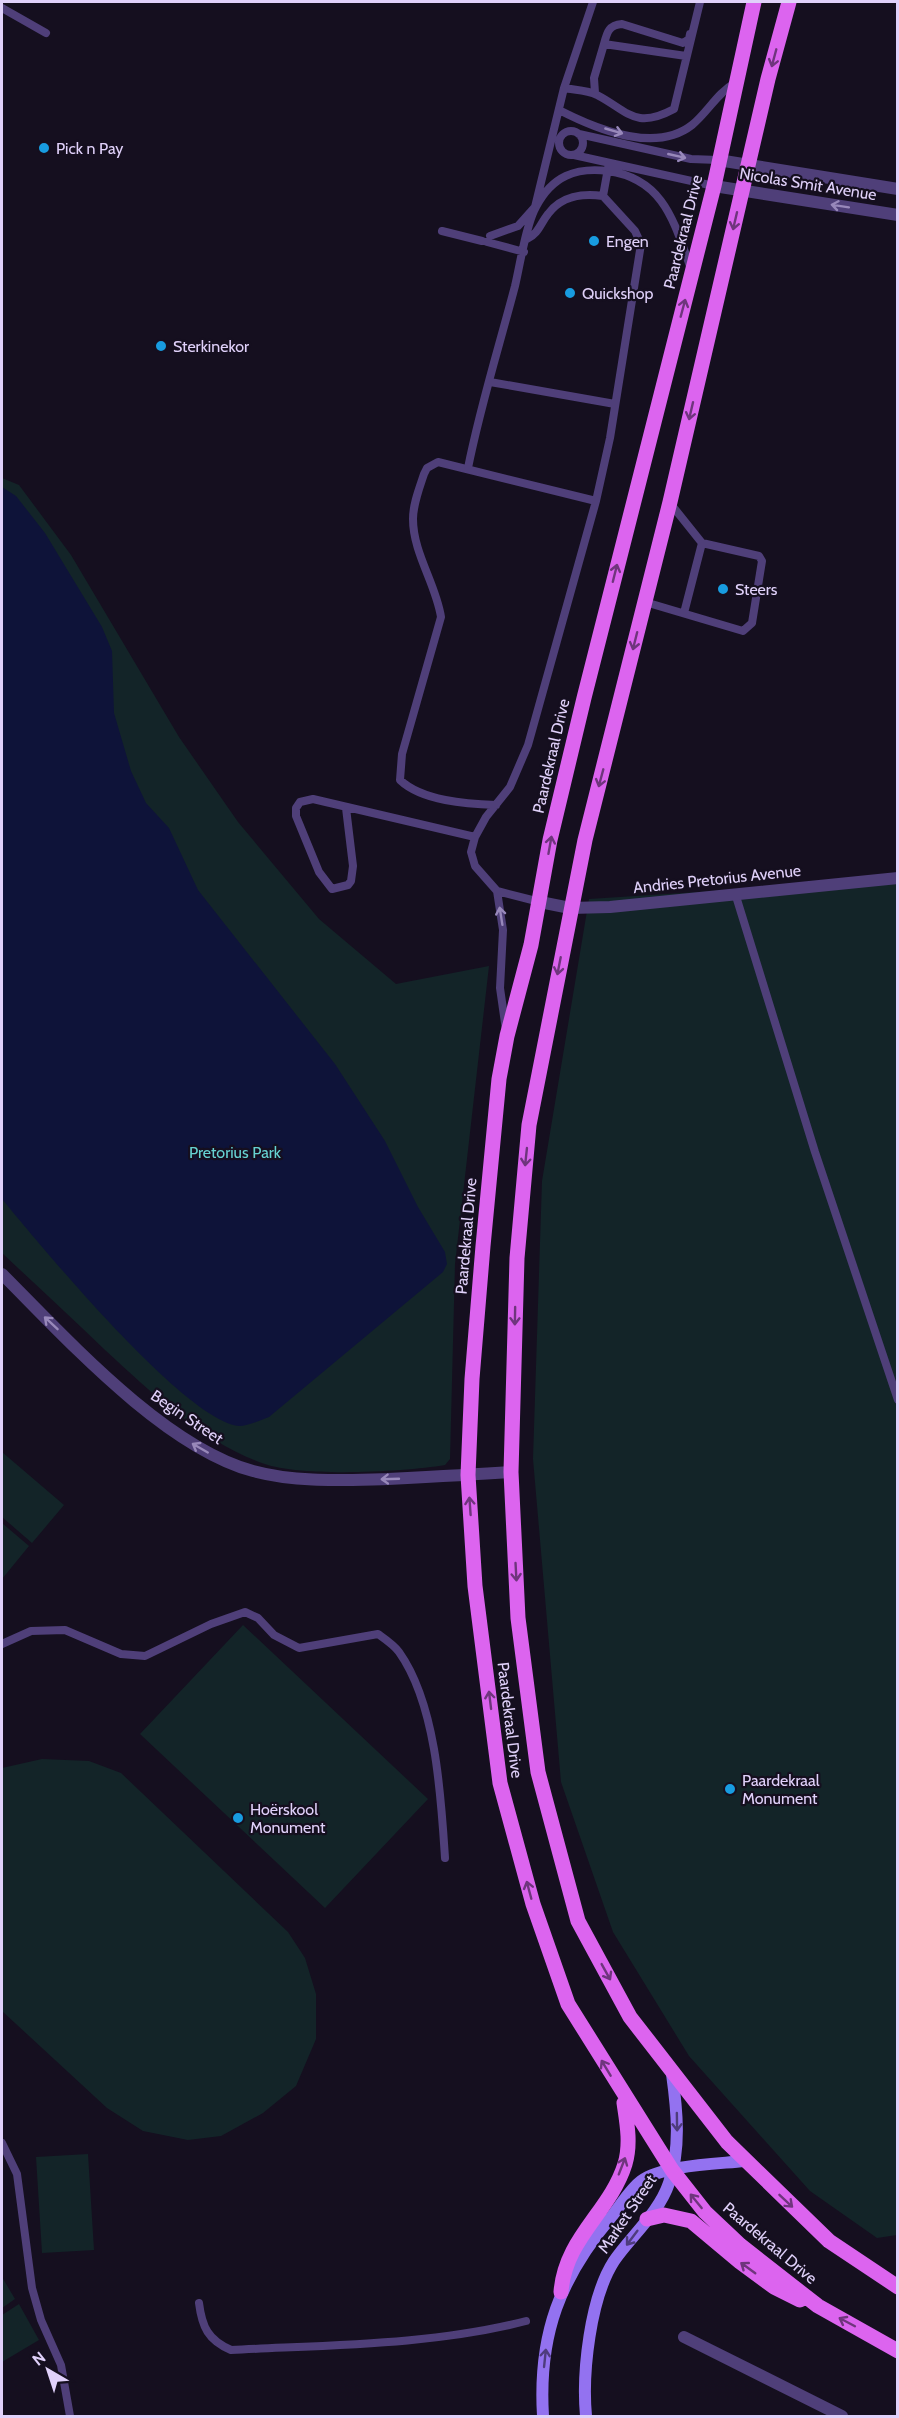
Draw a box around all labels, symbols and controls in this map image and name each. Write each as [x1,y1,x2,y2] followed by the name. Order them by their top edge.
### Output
[768,48,779,67] one-way arrow
[604,125,623,137] one-way arrow
[56,139,123,158] place label: Pick n Pay
[37,141,51,155] marker: Pick n Pay
[667,151,686,163] one-way arrow
[738,164,878,204] street label: Nicolas Smit Avenue
[660,173,706,291] street label: Paardekraal Drive
[830,200,850,211] one-way arrow
[729,211,741,230] one-way arrow
[606,232,649,251] place label: Engen
[587,234,601,248] marker: Engen
[582,284,654,303] place label: Quickshop
[563,286,577,300] marker: Quickshop
[677,298,689,317] one-way arrow
[173,337,250,356] place label: Sterkinekor
[154,339,168,353] marker: Sterkinekor
[685,401,696,420] one-way arrow
[609,564,621,583] one-way arrow
[735,580,778,599] place label: Steers
[716,582,730,596] marker: Steers
[629,631,641,650] one-way arrow
[529,697,573,815] street label: Paardekraal Drive
[595,768,607,787] one-way arrow
[544,835,555,855] one-way arrow
[632,861,802,897] street label: Andries Pretorius Avenue
[496,907,507,926] one-way arrow
[553,955,564,975] one-way arrow
[189,1143,282,1162] park label: Pretorius Park
[520,1147,531,1167] one-way arrow
[451,1177,481,1295] street label: Paardekraal Drive
[509,1306,521,1326] one-way arrow
[44,1316,59,1330] one-way arrow
[147,1386,227,1448] street label: Begin Street
[192,1442,209,1454] one-way arrow
[380,1473,400,1484] one-way arrow
[464,1496,475,1516] one-way arrow
[510,1562,521,1582] one-way arrow
[493,1661,527,1779] street label: Paardekraal Drive
[484,1690,495,1710] one-way arrow
[742,1771,820,1808] place label: Paardekraal Monument
[723,1782,737,1796] marker: Paardekraal Monument
[250,1800,326,1837] place label: Hoërskool Monument
[231,1811,245,1825] marker: Hoërskool Monument
[523,1881,534,1900] one-way arrow
[601,1963,612,1981] one-way arrow
[600,2060,612,2077] one-way arrow
[671,2112,683,2132] one-way arrow
[617,2158,628,2176] one-way arrow
[594,2171,661,2257] street label: Market Street
[689,2193,702,2209] one-way arrow
[779,2194,794,2208] one-way arrow
[719,2198,821,2288] street label: Paardekraal Drive
[626,2230,638,2246] one-way arrow
[741,2262,757,2274] one-way arrow
[839,2316,856,2328] one-way arrow
[18,2340,78,2400] north arrow
[29,2348,49,2370] text: N
[540,2349,551,2369] one-way arrow

